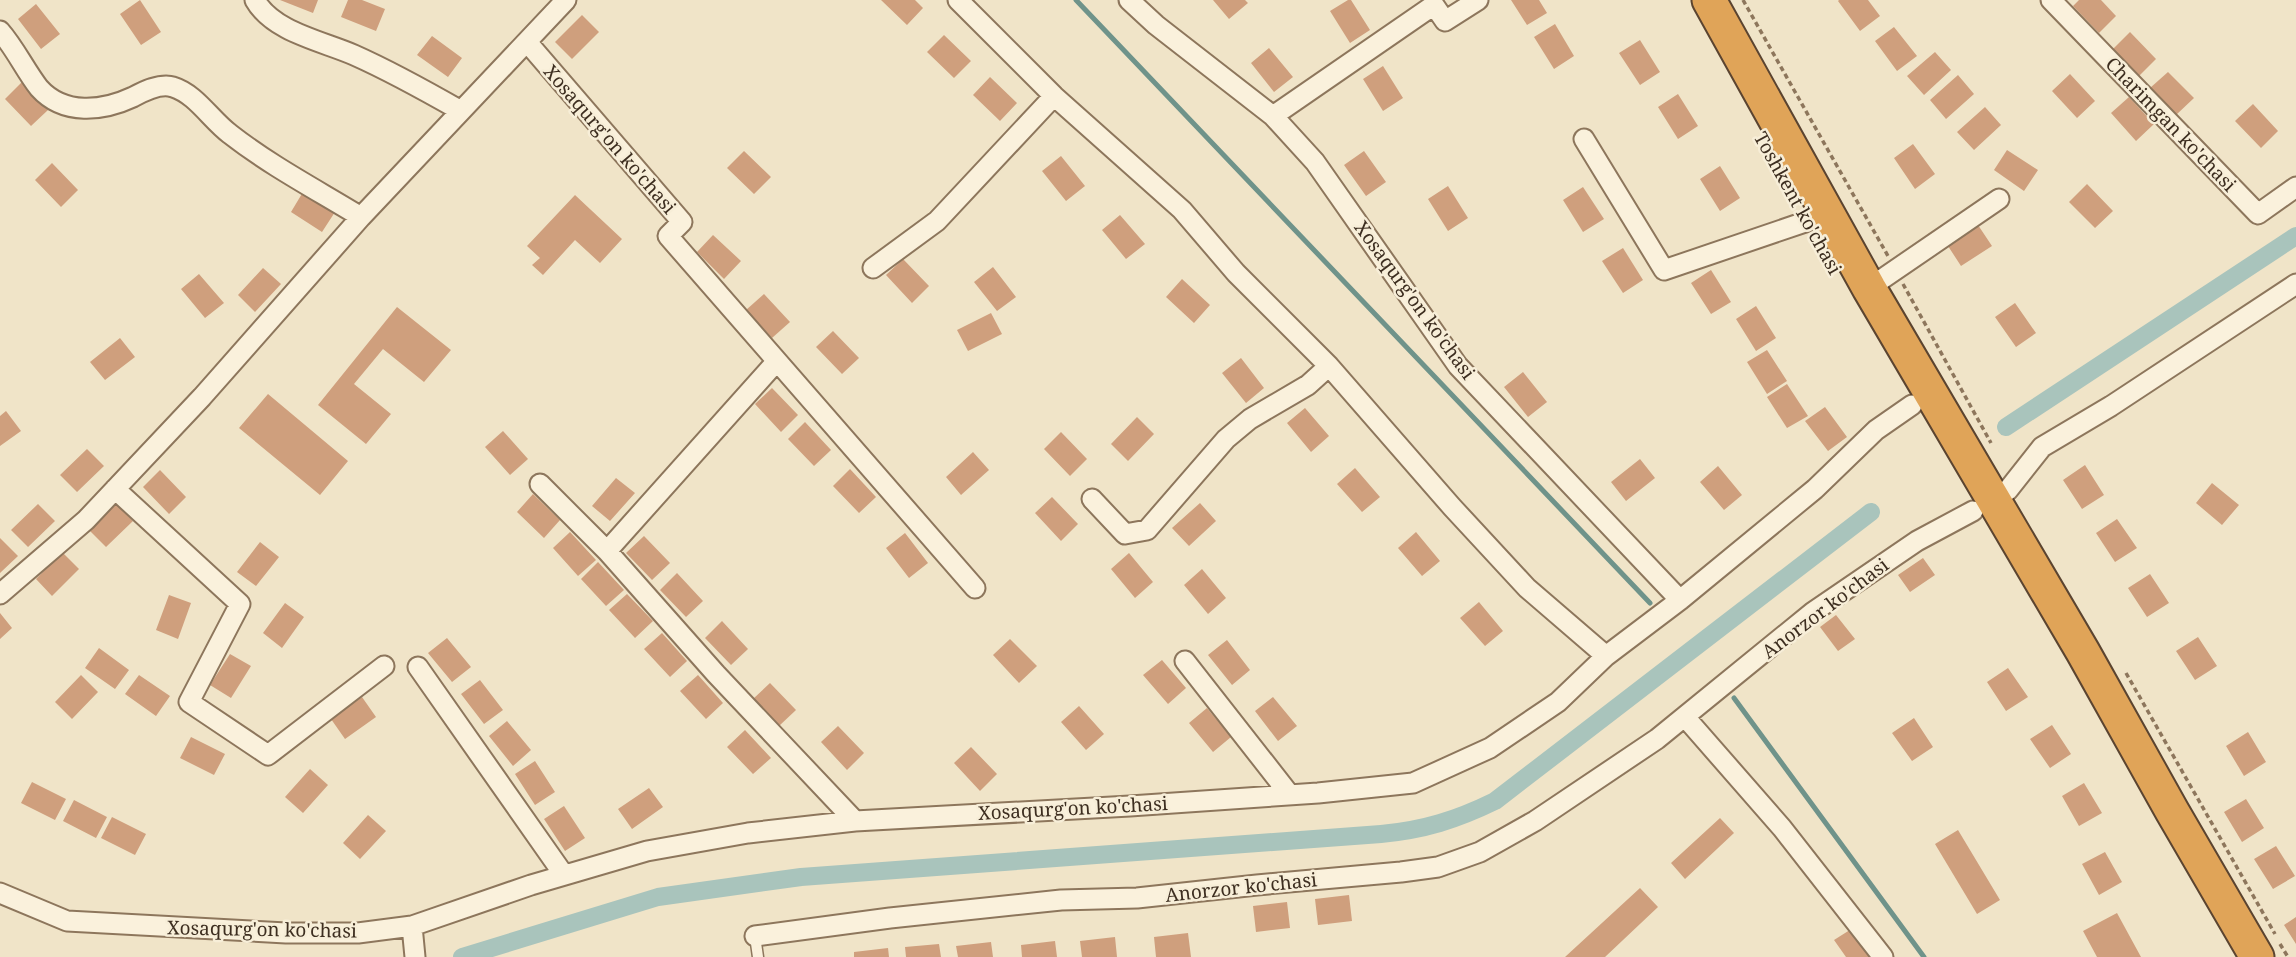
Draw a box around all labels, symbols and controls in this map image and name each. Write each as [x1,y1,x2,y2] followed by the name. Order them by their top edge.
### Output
[2100,51,2242,197] street label: Charimgan ko'chasi
[538,59,682,219] street label: Xosaqurg'on ko'chasi
[1748,127,1848,279] street label: Toshkent ko'chasi
[1349,216,1481,384] street label: Xosaqurg'on ko'chasi
[1756,552,1894,664] street label: Anorzor ko'chasi
[978,790,1168,826] street label: Xosaqurg'on ko'chasi
[1164,866,1318,908] street label: Anorzor ko'chasi
[167,914,357,944] street label: Xosaqurg'on ko'chasi

